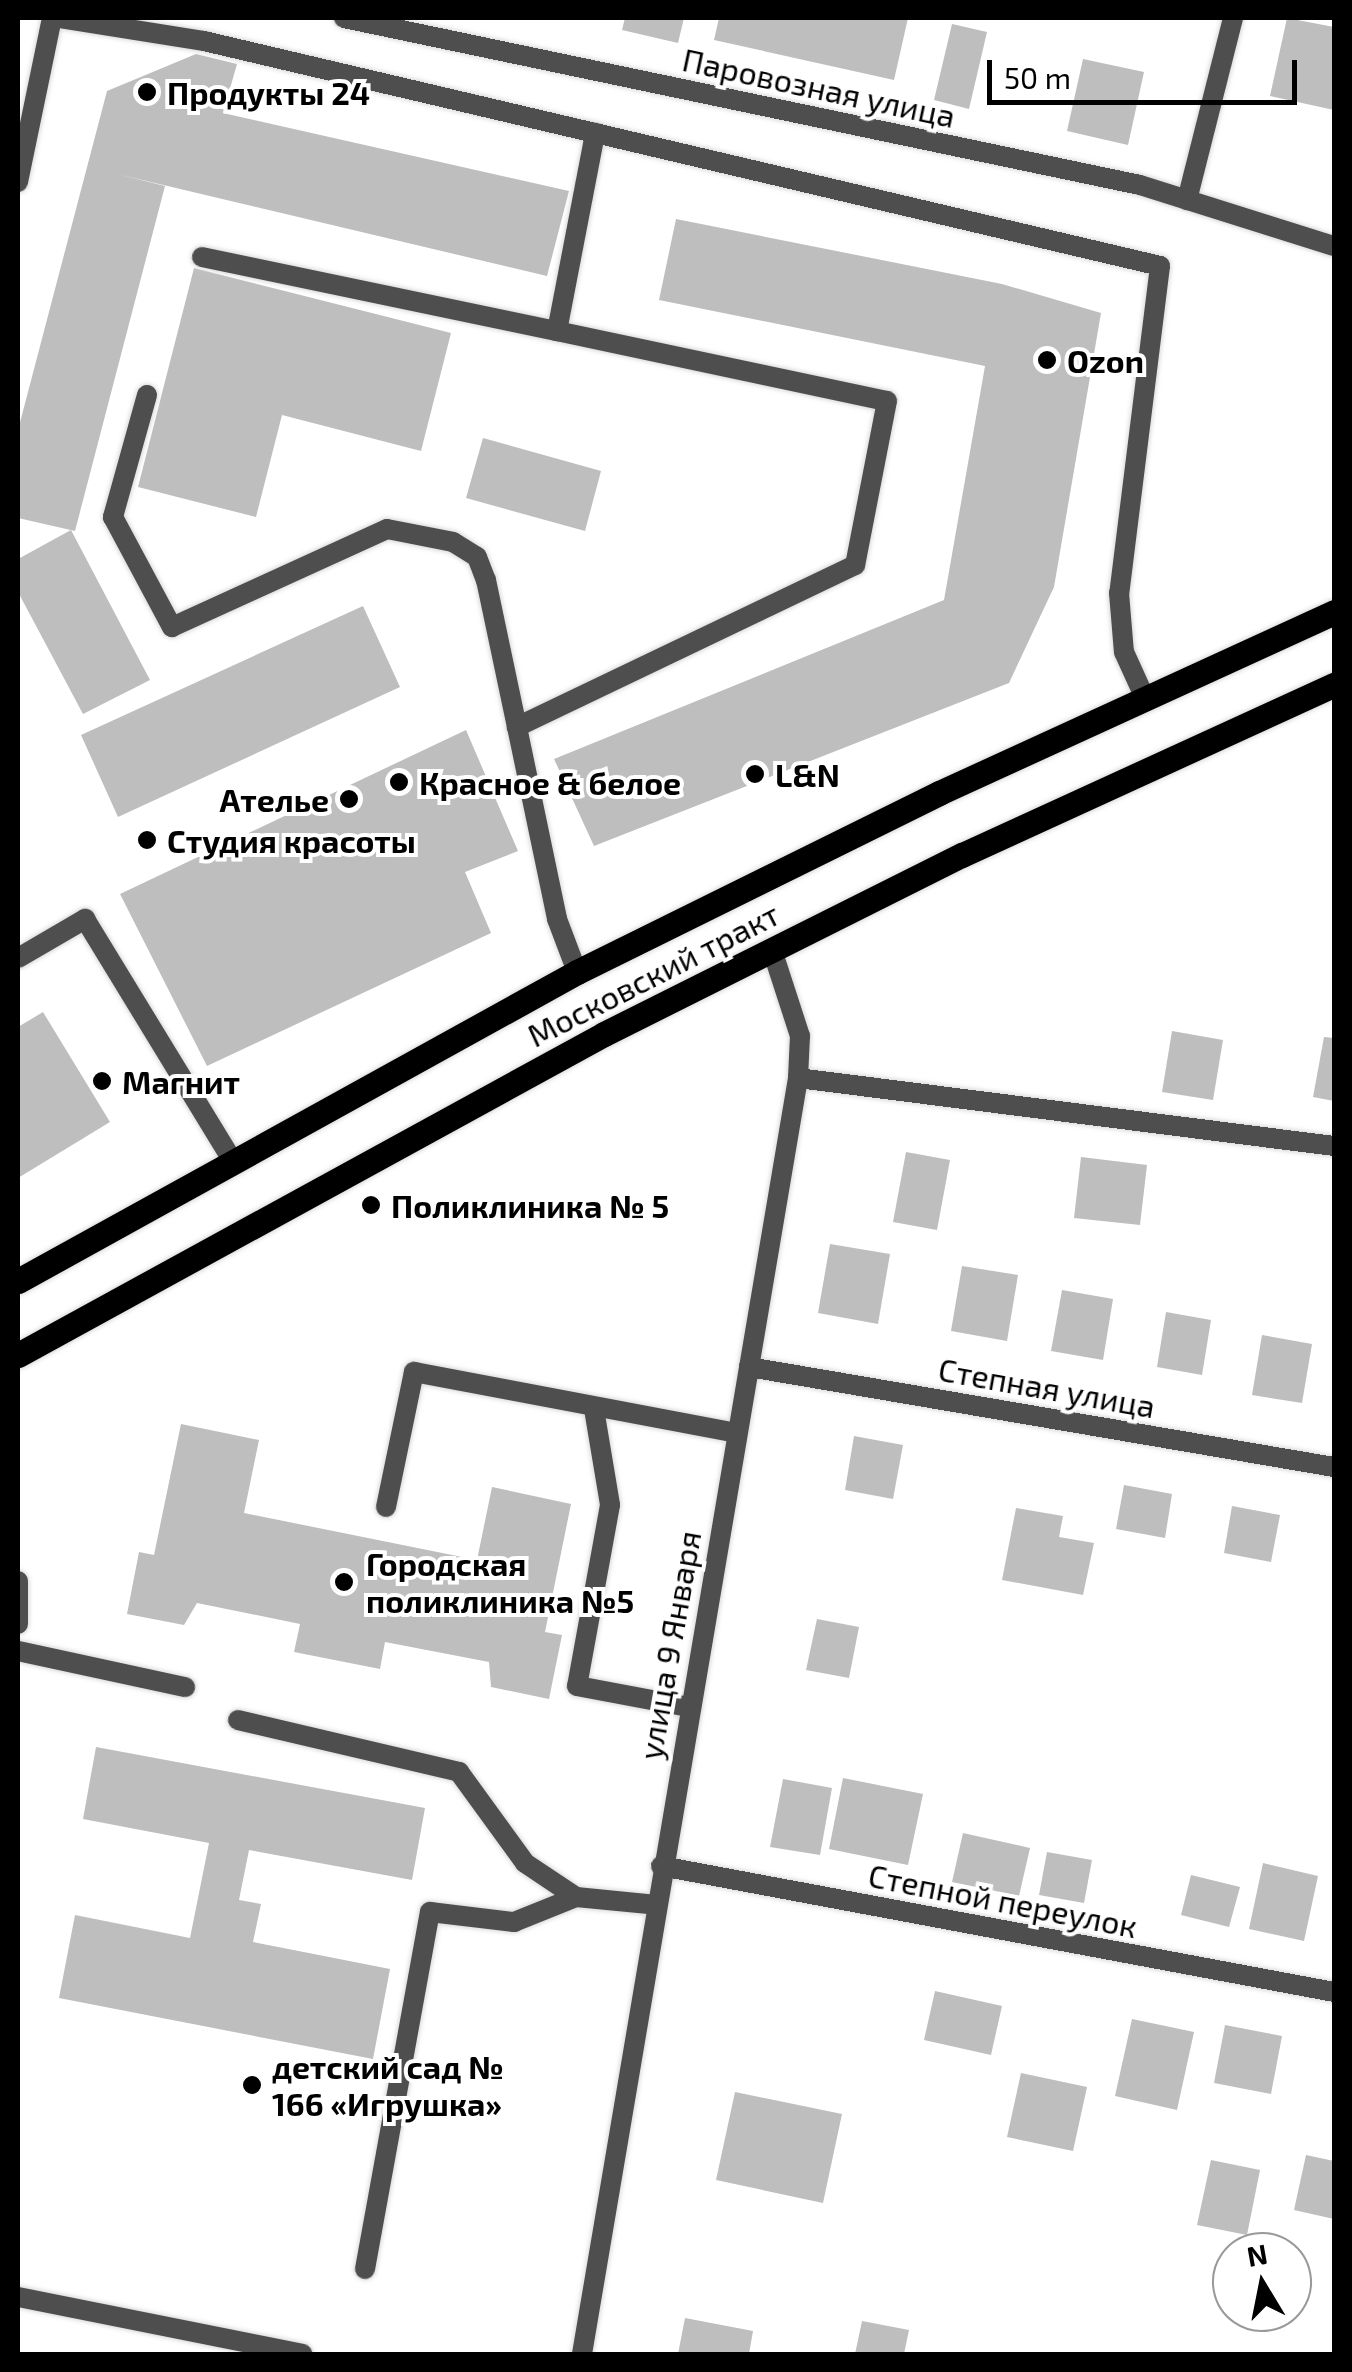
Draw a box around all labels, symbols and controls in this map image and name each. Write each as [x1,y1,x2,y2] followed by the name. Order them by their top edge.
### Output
[679,39,959,135] street label: Паровозная улица
[992,40,1302,102] scale bar
[1004,59,1071,95] text: 50 m
[167,73,370,111] place label: Продукты 24
[136,81,158,103] marker: Продукты 24
[1067,341,1144,379] place label: Ozon
[1036,349,1058,371] marker: Ozon
[775,755,840,793] place label: L&N
[419,763,681,801] place label: Красное & белое
[744,763,766,785] marker: L&N
[388,771,410,793] marker: Красное & белое
[219,780,329,818] place label: Ателье
[338,788,360,810] marker: Ателье
[167,821,416,859] place label: Студия красоты
[136,829,158,851] marker: Студия красоты
[521,894,785,1054] street label: Московский тракт
[122,1062,240,1100] place label: Магнит
[91,1070,113,1092] marker: Магнит
[391,1186,669,1224] place label: Поликлиника № 5
[360,1194,382,1216] marker: Поликлиника № 5
[936,1349,1158,1425] street label: Степная улица
[630,1528,708,1762] street label: улица 9 Января
[366,1545,634,1620] place label: Городская поликлиника №5
[331,1569,357,1595] marker: Городская поликлиника №5
[865,1855,1141,1945] street label: Степной переулок
[272,2048,504,2123] place label: детский сад № 166 «Игрушка»
[241,2074,263,2096] marker: детский сад № 166 «Игрушка»
[1212,2232,1312,2332] north arrow
[1244,2236,1270,2273] text: N

